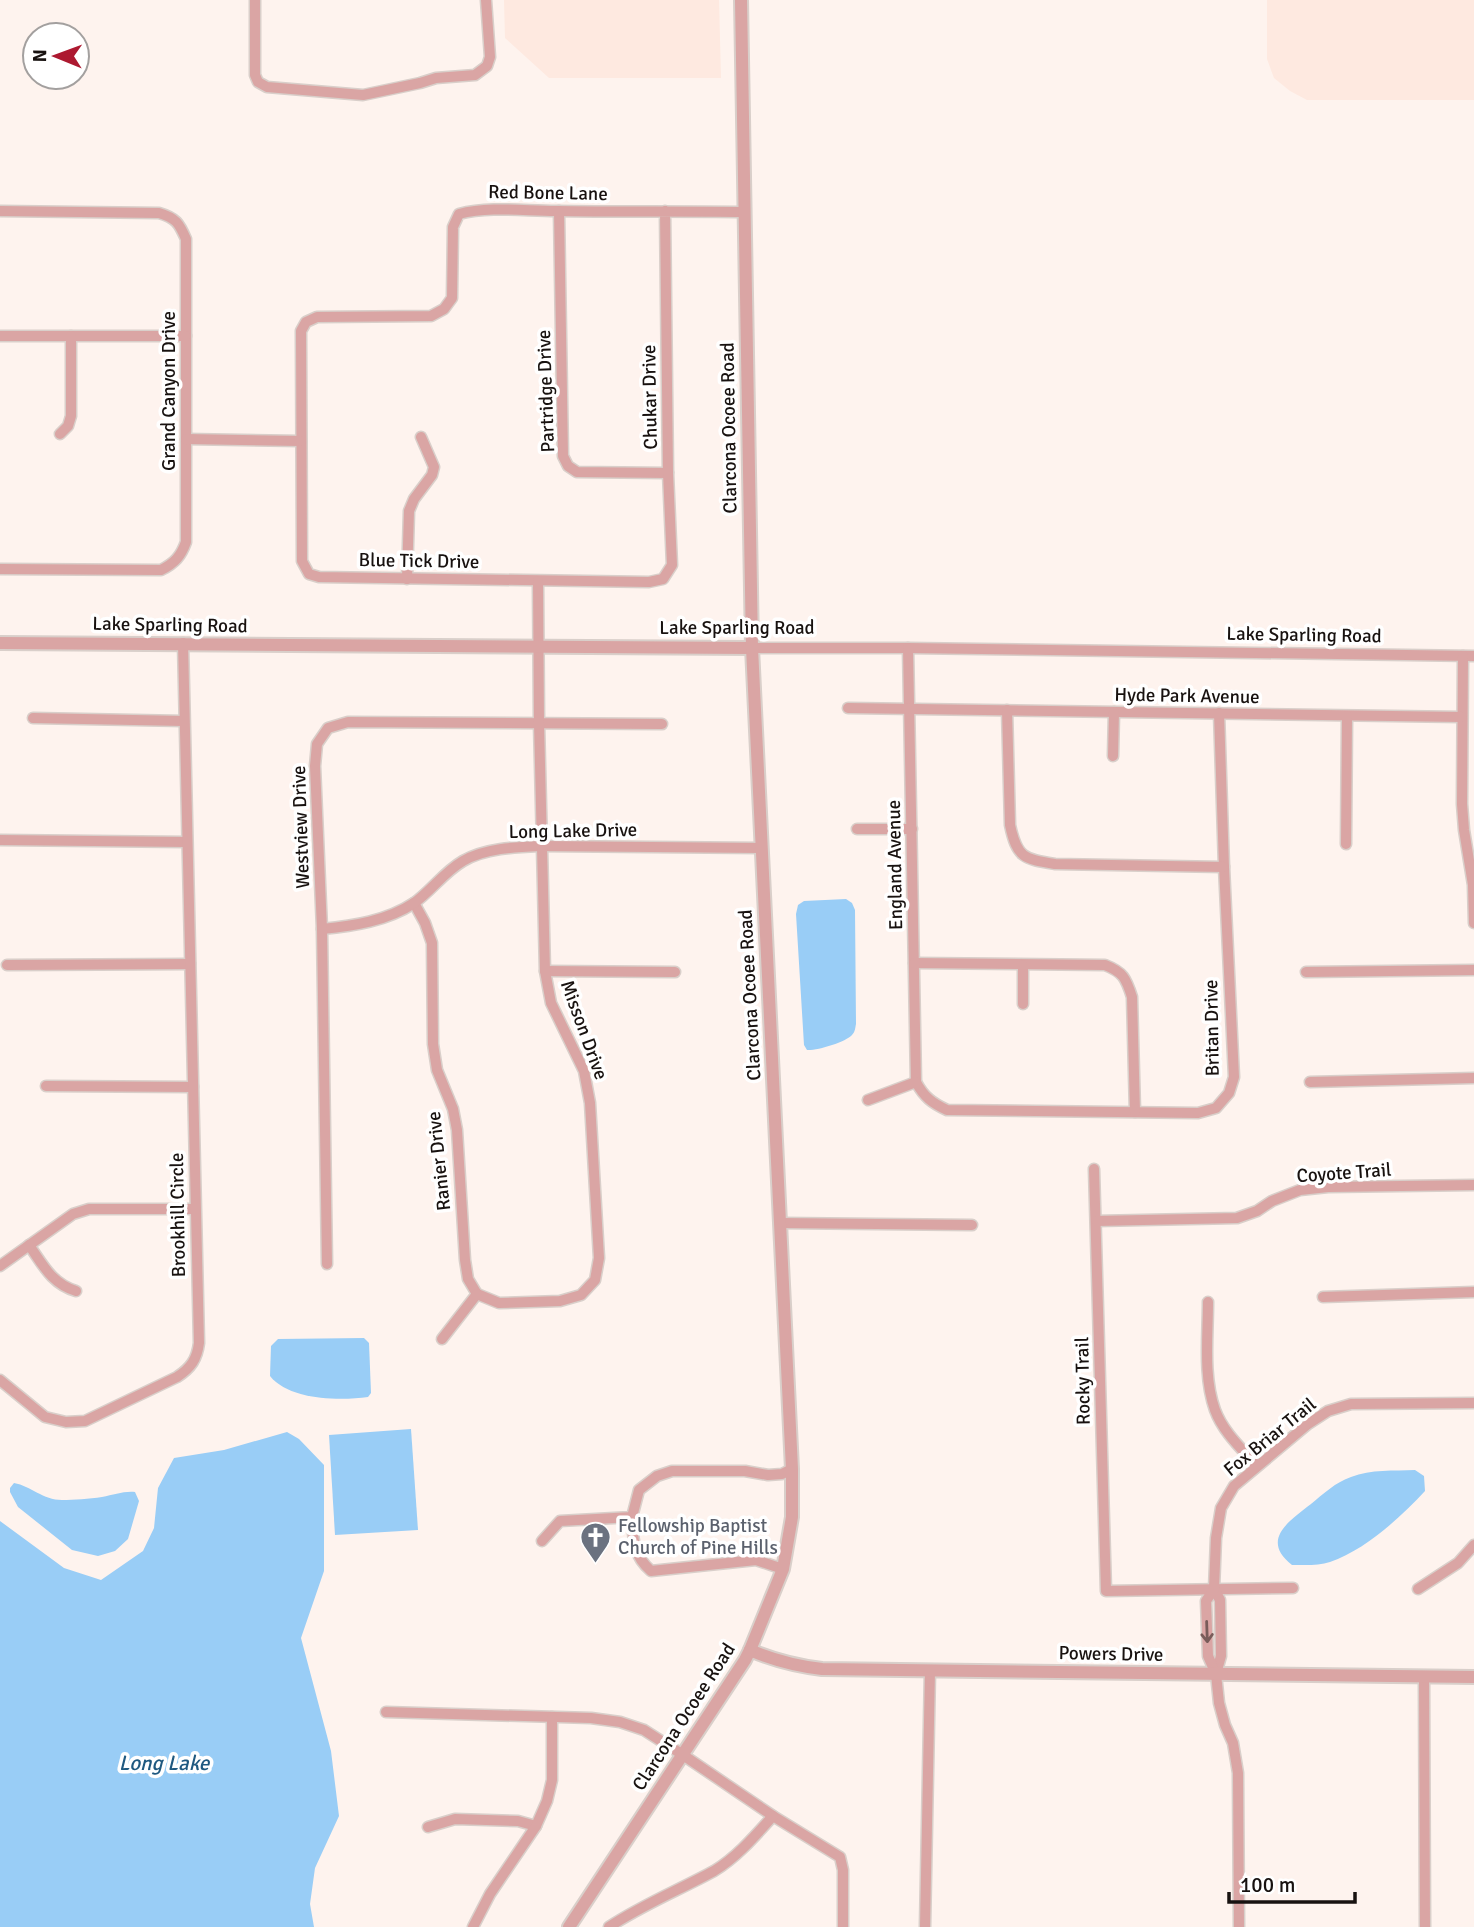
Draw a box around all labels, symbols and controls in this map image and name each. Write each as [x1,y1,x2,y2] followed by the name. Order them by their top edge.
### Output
[21,21,91,91] north arrow
[28,49,52,63] text: N
[488,180,608,206] street label: Red Bone Lane
[157,311,181,471] street label: Grand Canyon Drive
[532,329,560,453] street label: Partridge Drive
[716,342,742,514] street label: Clarcona Ocoee Road
[637,344,663,450] street label: Chukar Drive
[359,548,479,574] street label: Blue Tick Drive
[92,612,248,638] street label: Lake Sparling Road
[659,616,815,640] street label: Lake Sparling Road
[1226,622,1382,648] street label: Lake Sparling Road
[1114,683,1260,709] street label: Hyde Park Avenue
[287,765,315,889] street label: Westview Drive
[882,800,908,930] street label: England Avenue
[509,818,637,844] street label: Long Lake Drive
[734,909,766,1081] street label: Clarcona Ocoee Road
[555,977,613,1083] street label: Misson Drive
[1199,979,1225,1077] street label: Britan Drive
[422,1110,456,1212] street label: Ranier Drive
[165,1152,191,1278] street label: Brookhill Circle
[1296,1158,1392,1188] street label: Coyote Trail
[1070,1337,1096,1425] street label: Rocky Trail
[1219,1392,1321,1482] street label: Fox Briar Trail
[618,1514,778,1560] place label: Fellowship Baptist Church of Pine Hills
[578,1520,612,1564] church icon: Fellowship Baptist Church of Pine Hills
[1200,1620,1213,1643] one-way arrow
[627,1639,741,1795] street label: Clarcona Ocoee Road
[1058,1641,1164,1667] street label: Powers Drive
[119,1750,211,1776] water label: Long Lake
[1229,1860,1355,1904] scale bar
[1240,1872,1295,1898] text: 100 m

